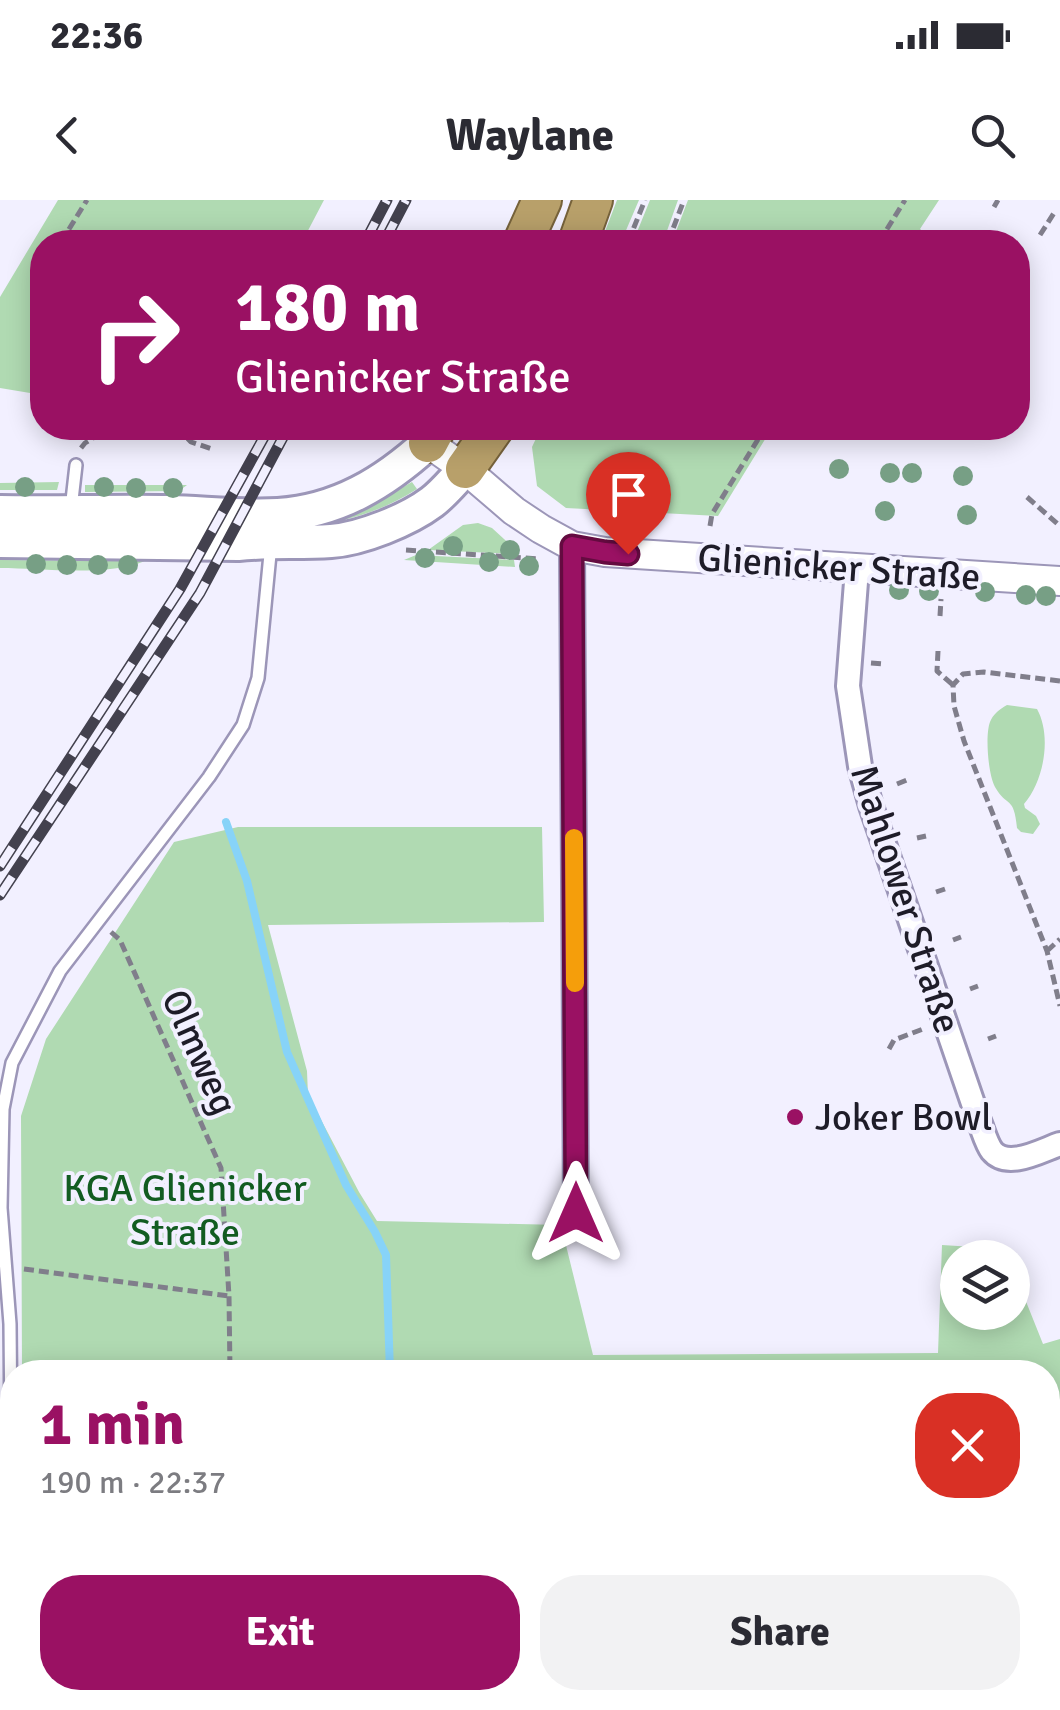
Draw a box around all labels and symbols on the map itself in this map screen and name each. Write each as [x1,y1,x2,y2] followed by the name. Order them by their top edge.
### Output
[586,452,671,555] pin
[696,534,982,601] street label: Glienicker Straße
[840,759,971,1039] street label: Mahlower Straße
[151,982,248,1122] street label: Olmweg
[815,1094,992,1141] place label: Joker Bowl
[784,1106,806,1128] marker: Joker Bowl
[524,1161,628,1265] position arrow
[63,1165,307,1256] park label: KGA Glienicker Straße

